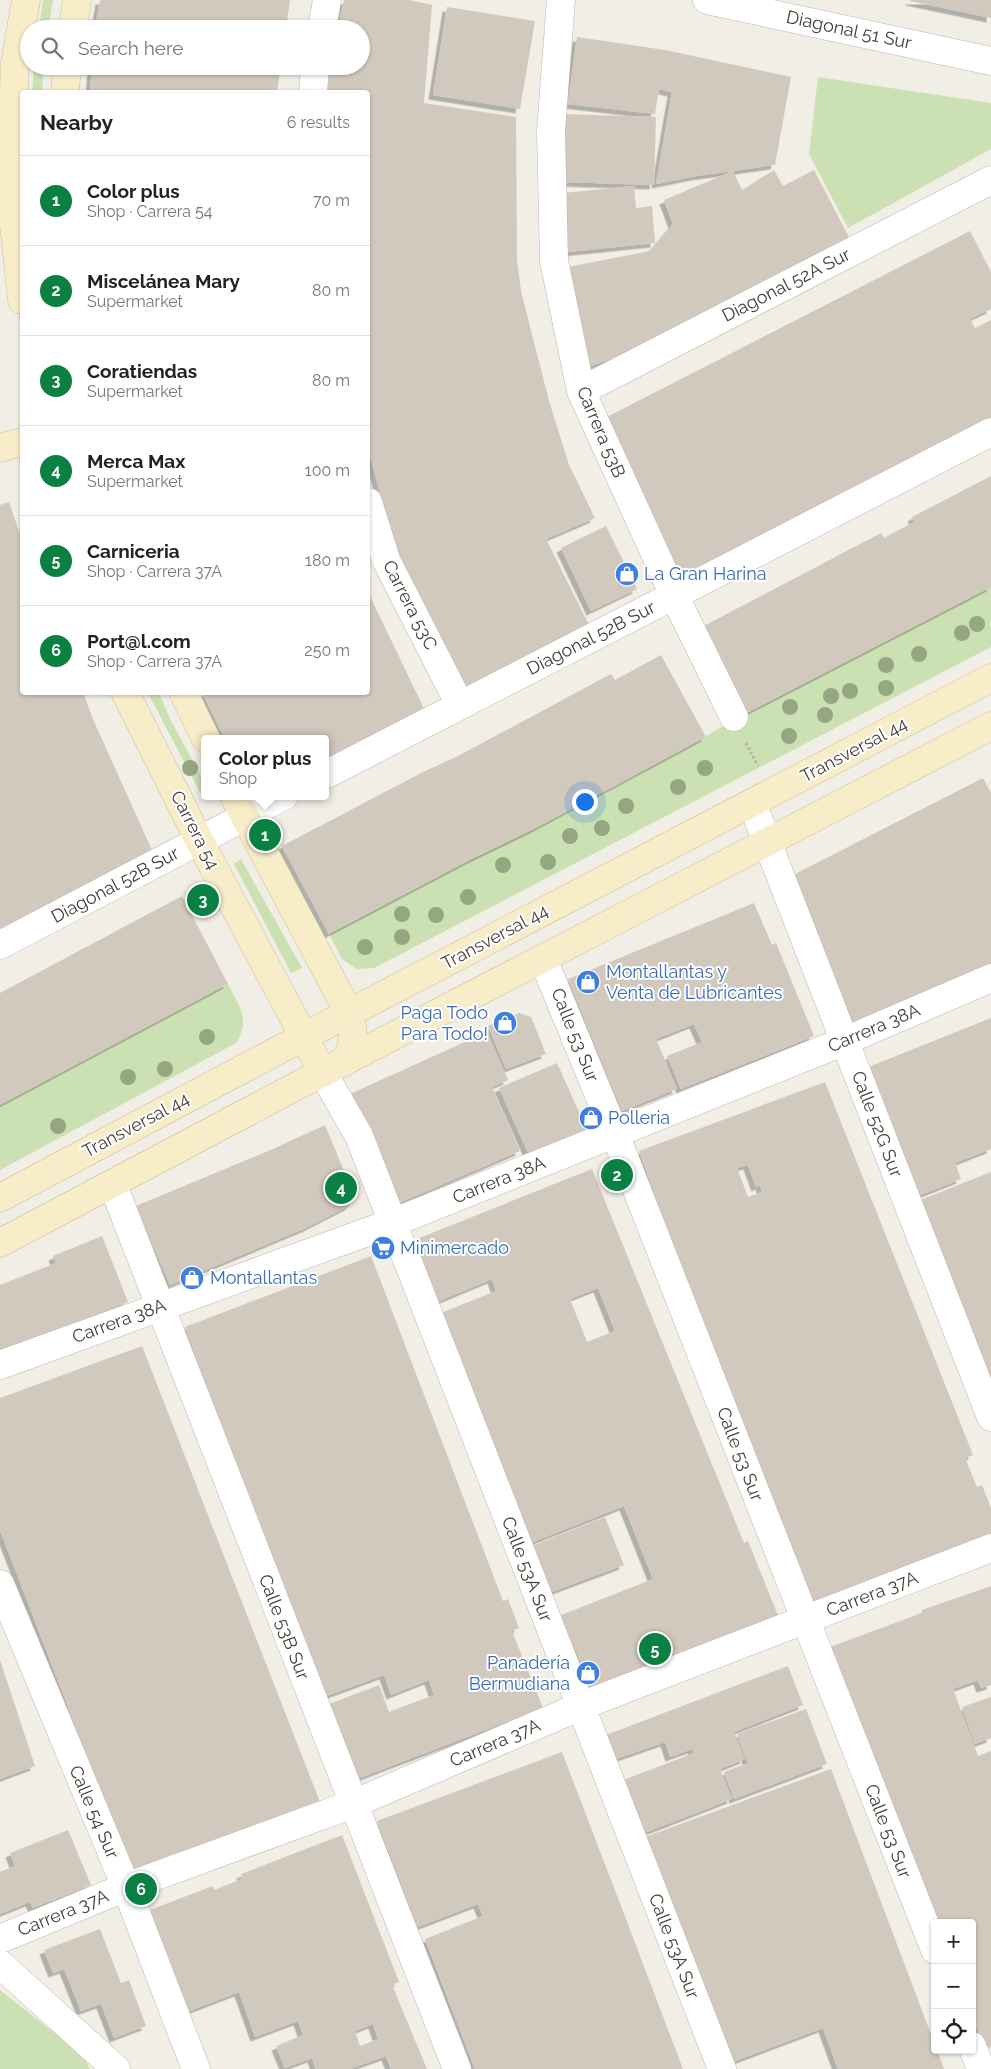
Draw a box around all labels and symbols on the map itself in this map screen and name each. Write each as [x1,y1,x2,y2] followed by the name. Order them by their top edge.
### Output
[784,6,914,53] street label: Diagonal 51 Sur
[718,243,854,326] street label: Diagonal 52A Sur
[573,383,630,481] street label: Carrera 53B
[379,557,442,653] street label: Carrera 53C
[614,561,640,587] shop icon: La Gran Harina
[644,563,767,584] place label: La Gran Harina
[523,596,659,679] street label: Diagonal 52B Sur
[797,713,911,786] street label: Transversal 44
[167,787,224,873] street label: Carrera 54
[572,789,598,815] your location
[249,816,281,854] pin: 1
[47,842,183,927] street label: Diagonal 52B Sur
[187,881,219,919] pin: 3
[438,900,552,973] street label: Transversal 44
[606,961,783,1003] place label: Montallantas y Venta de Lubricantes
[575,969,601,995] shop icon: Montallantas y Venta de Lubricantes
[547,985,604,1085] street label: Calle 53 Sur
[825,999,923,1056] street label: Carrera 38A
[401,1002,488,1044] place label: Paga Todo Para Todo!
[492,1010,518,1036] shop icon: Paga Todo Para Todo!
[848,1068,908,1180] street label: Calle 52G Sur
[79,1088,193,1161] street label: Transversal 44
[578,1105,604,1131] shop icon: Polleria
[608,1107,670,1128] place label: Polleria
[449,1151,548,1208] street label: Carrera 38A
[601,1156,633,1194] pin: 2
[325,1169,357,1207] pin: 4
[370,1235,396,1261] supermarket icon: Minimercado
[400,1237,509,1258] place label: Minimercado
[179,1265,205,1291] shop icon: Montallantas
[210,1267,317,1288] place label: Montallantas
[69,1294,168,1347] street label: Carrera 38A
[713,1404,768,1504] street label: Calle 53 Sur
[498,1513,557,1625] street label: Calle 53A Sur
[823,1566,921,1621] street label: Carrera 37A
[255,1571,314,1683] street label: Calle 53B Sur
[639,1630,671,1668] pin: 5
[469,1652,570,1694] place label: Panadería Bermudiana
[575,1660,601,1686] shop icon: Panadería Bermudiana
[446,1714,543,1771] street label: Carrera 37A
[65,1762,124,1862] street label: Calle 54 Sur
[861,1781,916,1881] street label: Calle 53 Sur
[125,1870,157,1908] pin: 6
[14,1885,111,1940] street label: Carrera 37A
[645,1890,704,2002] street label: Calle 53A Sur

